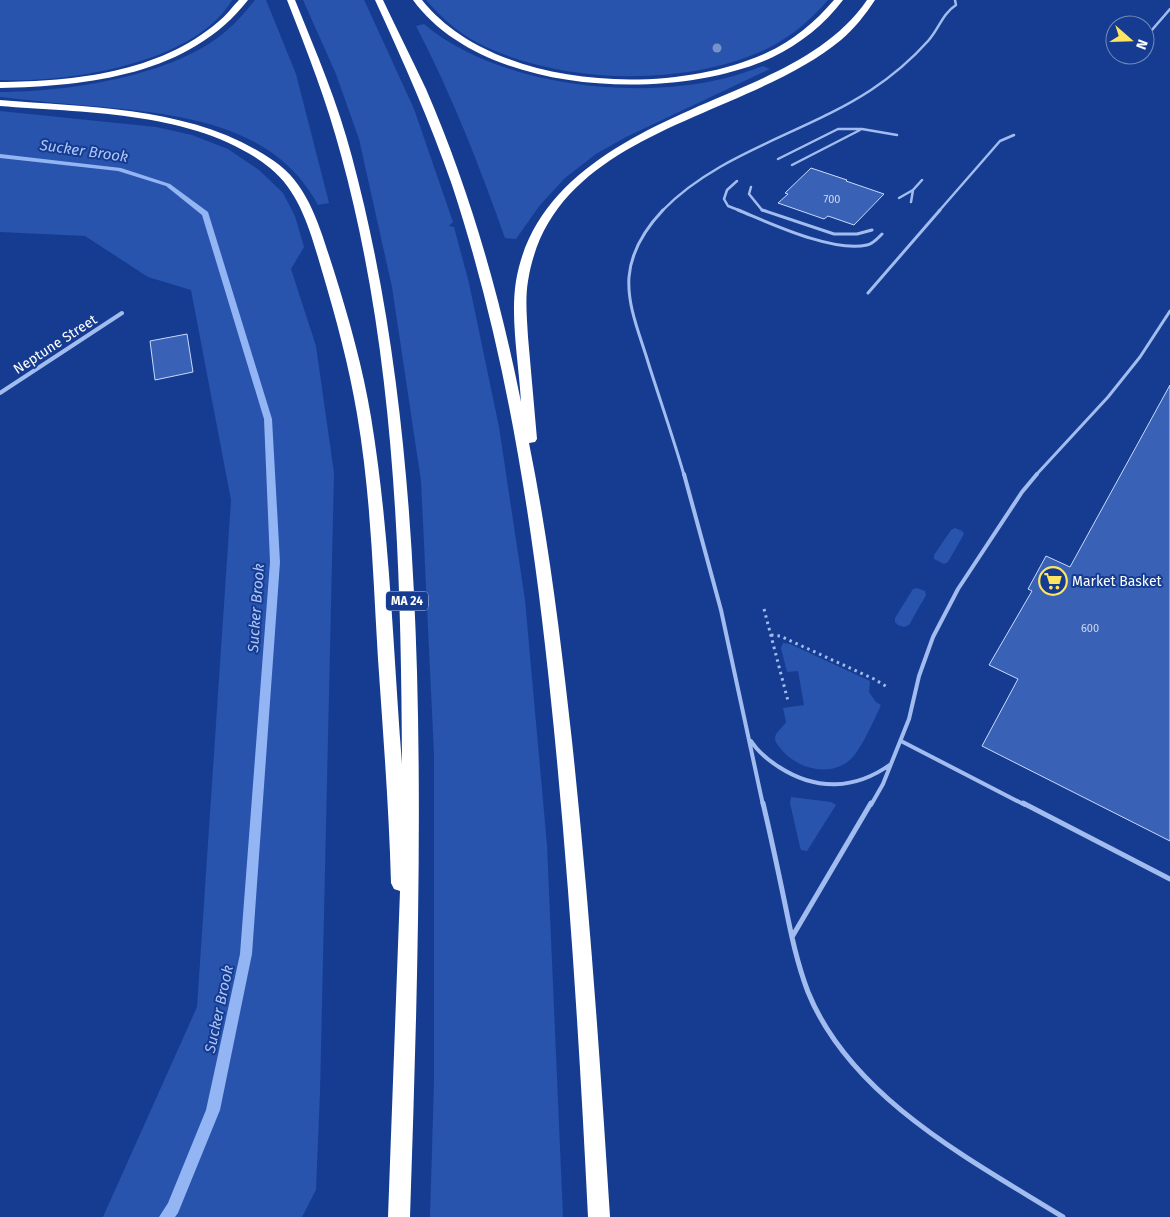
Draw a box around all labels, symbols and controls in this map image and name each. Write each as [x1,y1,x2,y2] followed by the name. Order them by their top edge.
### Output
[1105,15,1155,65] north arrow
[1132,37,1151,52] text: N
[38,136,129,166] water label: Sucker Brook
[823,193,841,206] house number: 700
[10,311,101,378] street label: Neptune Street
[244,563,268,654] water label: Sucker Brook
[1038,566,1068,596] supermarket icon: Market Basket
[1072,573,1163,590] place label: Market Basket
[386,592,428,610] road number: MA 24
[1081,622,1099,635] house number: 600
[201,964,237,1055] water label: Sucker Brook

